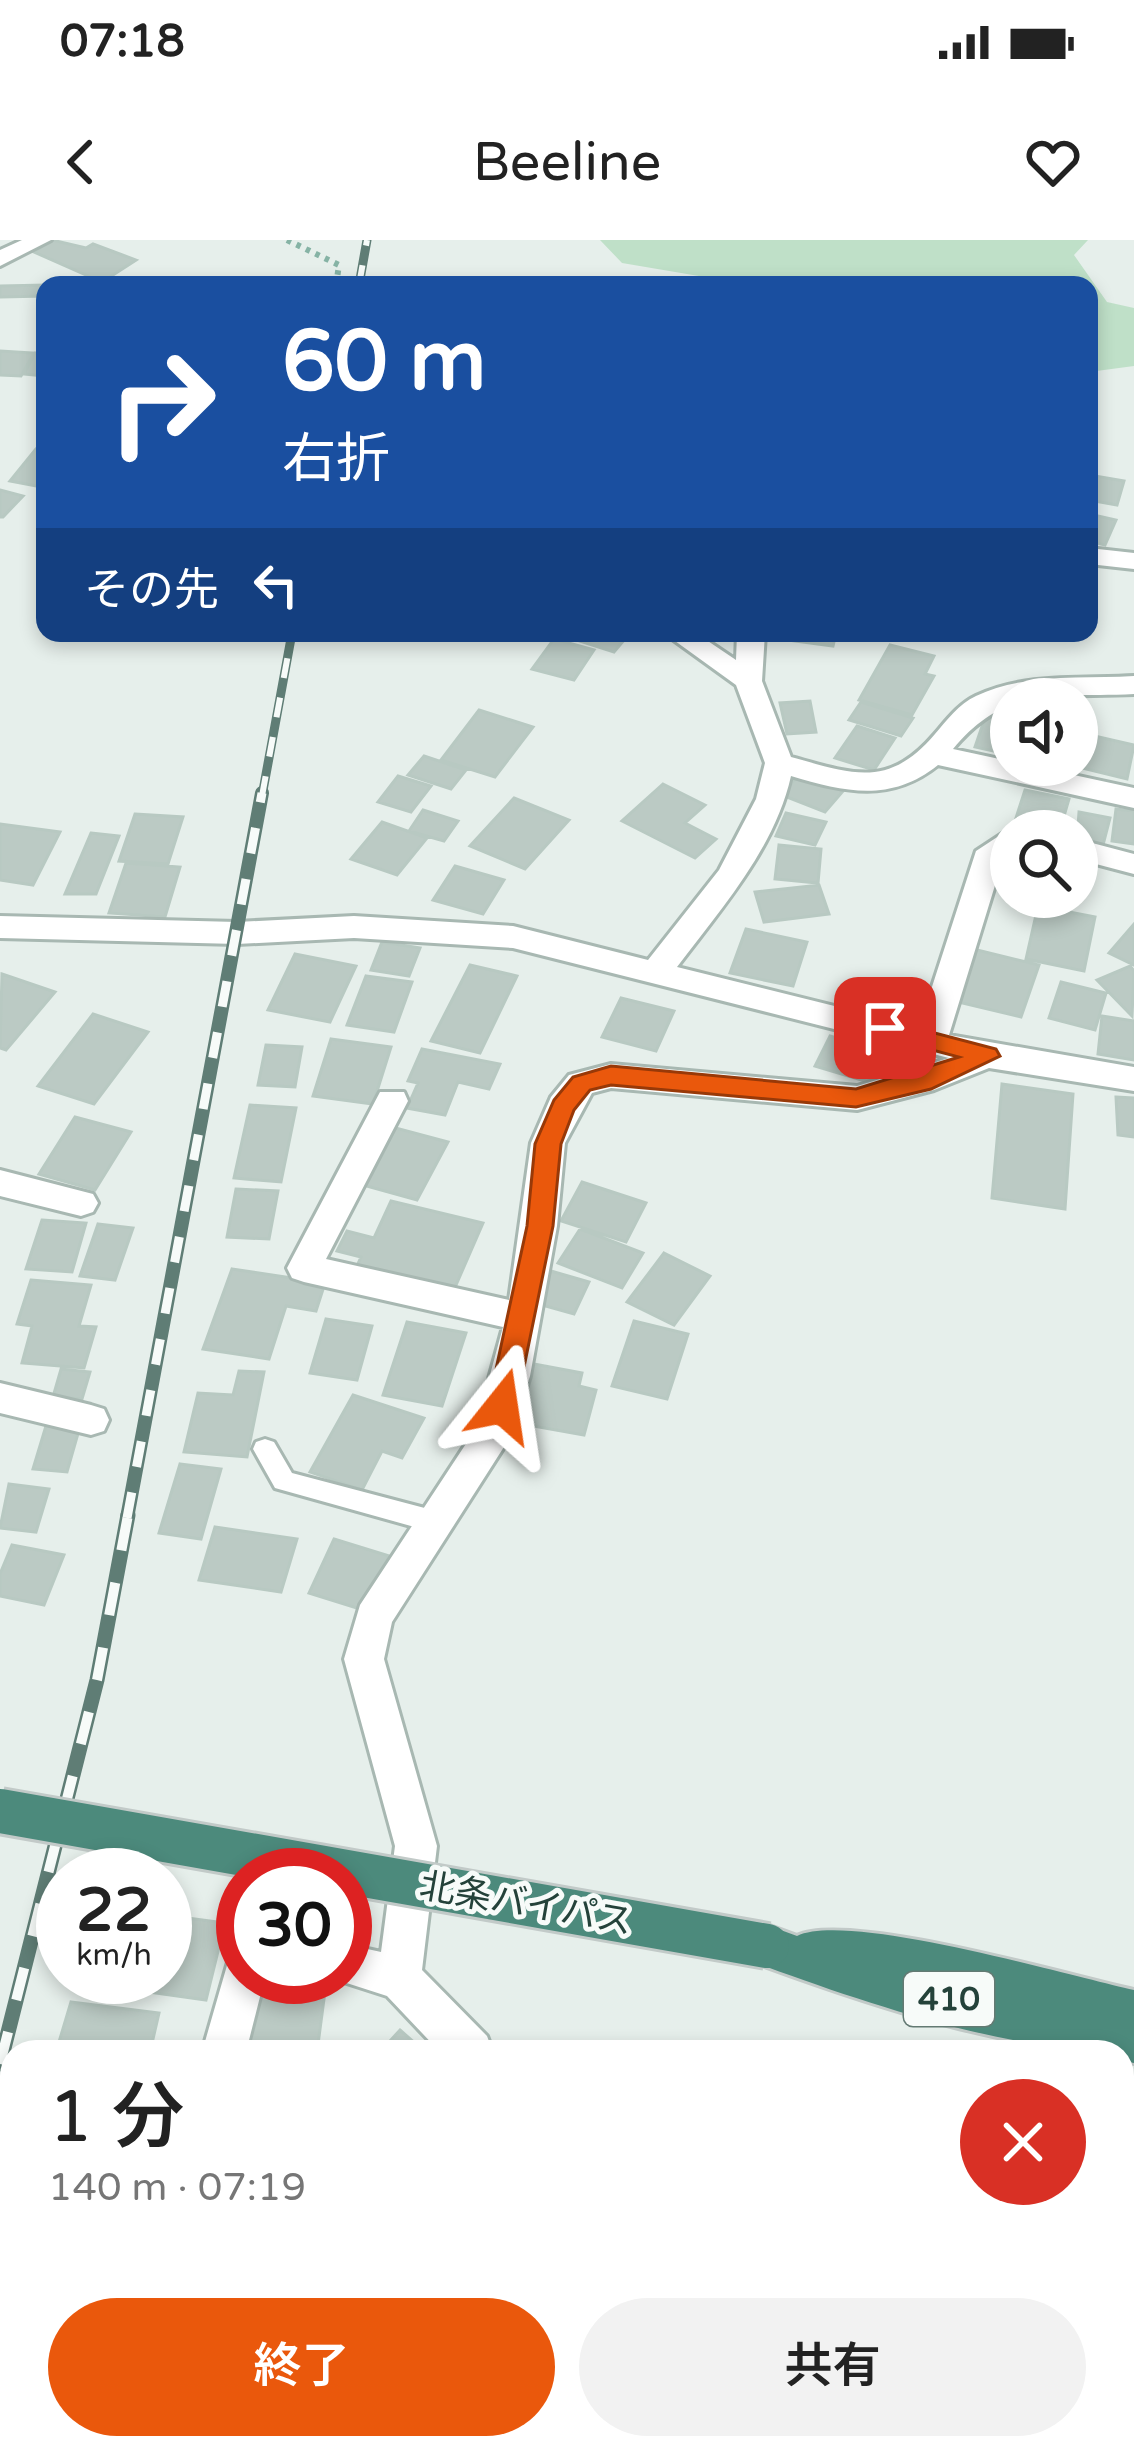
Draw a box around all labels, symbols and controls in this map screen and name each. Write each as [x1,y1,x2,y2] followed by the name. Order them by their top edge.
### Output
[60,15,185,69] text: 07:18
[48,129,114,195] icon: back
[1020,129,1086,195] icon: heart
[473,130,661,195] text: Beeline
[282,312,486,413] text: 60 m
[84,324,240,480] icon: right
[282,427,390,492] text: 右折
[243,552,309,618] icon: left
[84,564,219,618] text: その先
[990,678,1098,918] map controls
[990,678,1098,786] button: sound
[990,810,1098,918] button: search
[834,977,936,1079] pin
[852,995,918,1061] icon: arrive
[439,1343,565,1469] position arrow
[216,1848,372,2004] speed limit sign: 30
[416,1864,636,1944] street label: 北条バイパス
[76,1875,152,1947] text: 22
[76,1937,152,1974] text: km/h
[904,1972,994,2026] road number: 410
[48,2075,184,2162] text: 1 分
[960,2079,1086,2205] button: close
[48,2164,306,2211] text: 140 m · 07:19
[48,2298,555,2436] button: 終了
[579,2298,1086,2436] button: 共有

